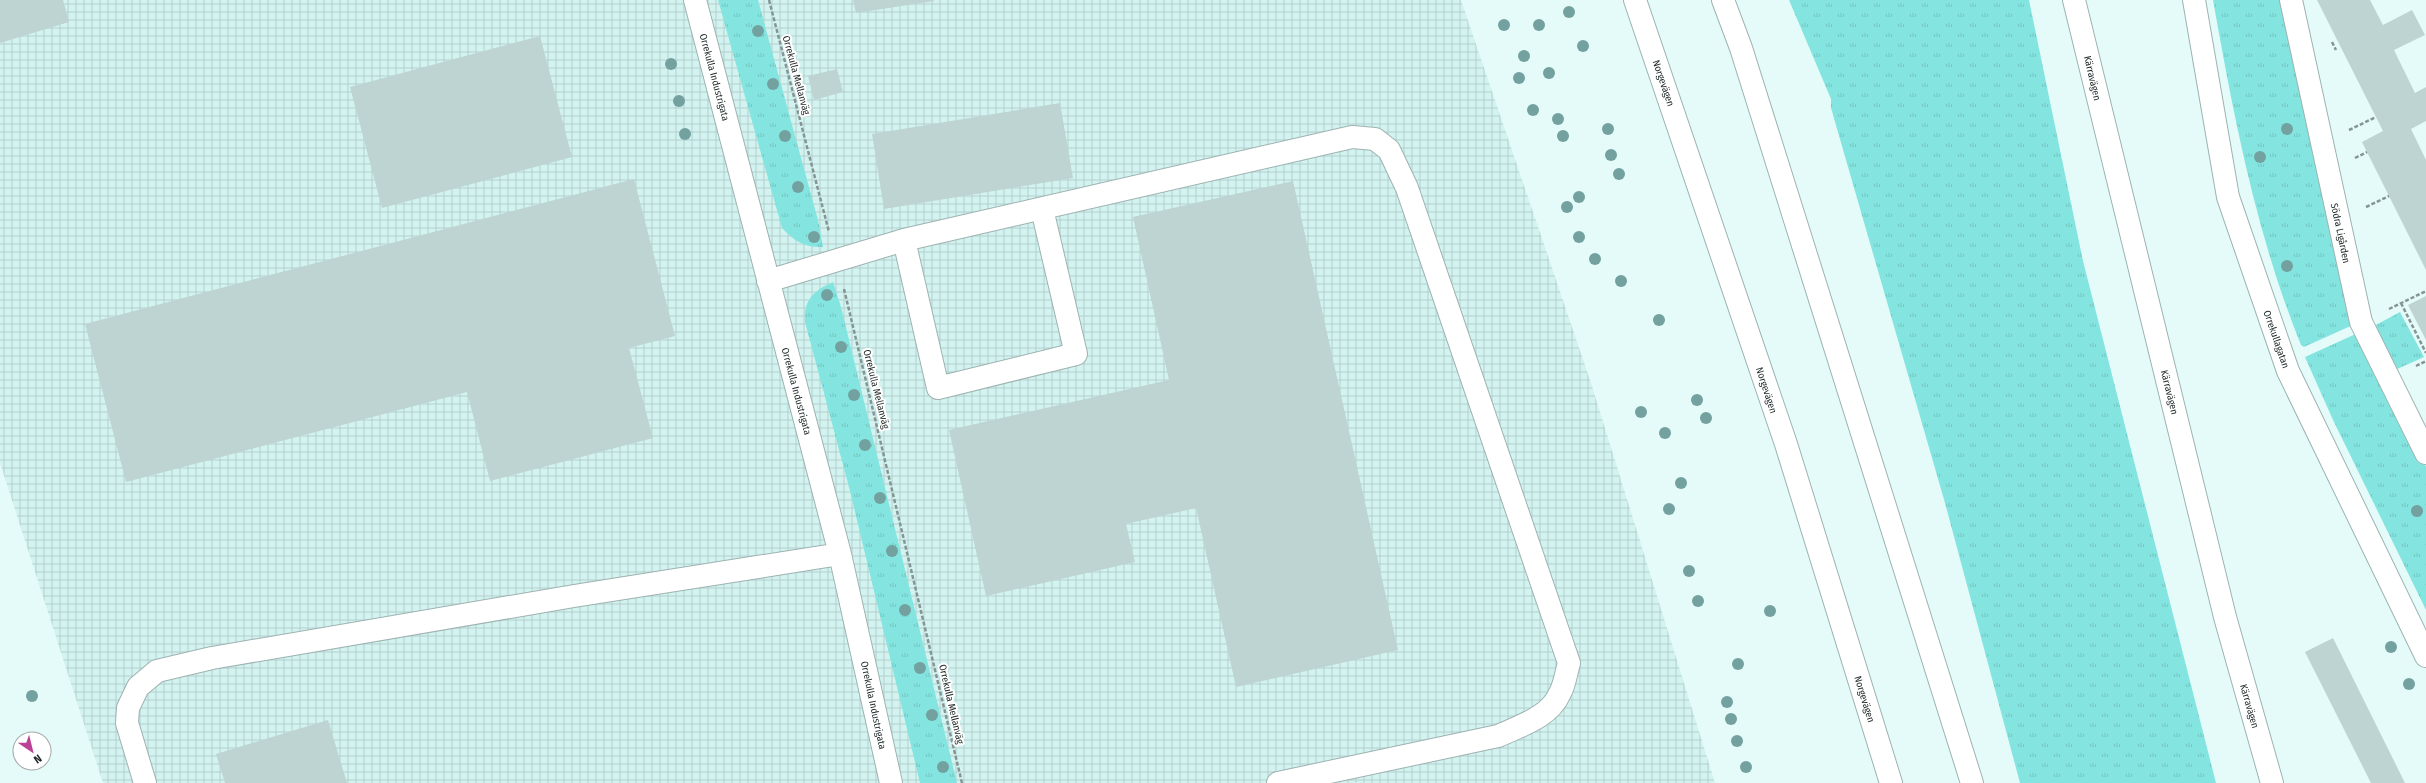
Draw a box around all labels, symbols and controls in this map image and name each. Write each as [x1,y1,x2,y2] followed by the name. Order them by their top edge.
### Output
[697,32,731,122] street label: Orrekulla Industrigata
[780,34,812,116] street label: Orrekulla Mellanväg
[2081,55,2103,102] street label: Kärravägen
[1650,59,1677,108] street label: Norgevägen
[2328,202,2353,264] street label: Södra Ligården
[2261,309,2292,370] street label: Orrekullagatan
[779,346,813,436] street label: Orrekulla Industrigata
[860,348,892,430] street label: Orrekulla Mellanväg
[1753,366,1779,415] street label: Norgevägen
[2158,369,2180,416] street label: Kärravägen
[858,660,888,750] street label: Orrekulla Industrigata
[936,663,966,746] street label: Orrekulla Mellanväg
[1851,675,1877,724] street label: Norgevägen
[2237,683,2261,730] street label: Kärravägen
[12,731,52,771] north arrow
[31,752,44,766] text: N

